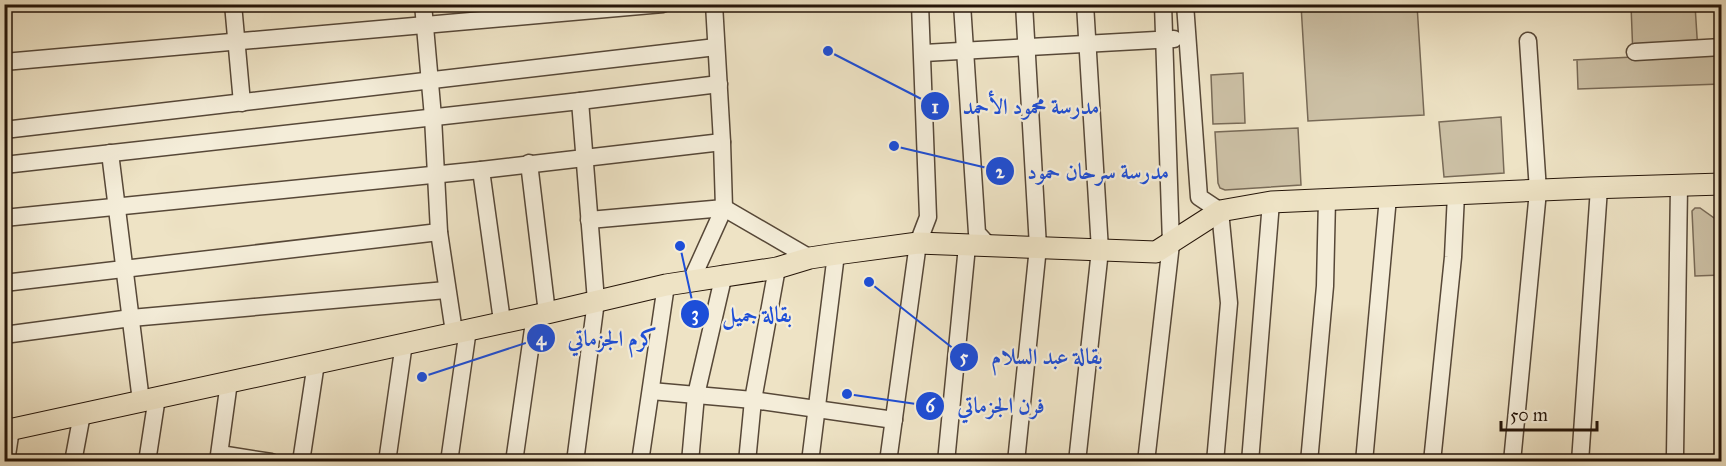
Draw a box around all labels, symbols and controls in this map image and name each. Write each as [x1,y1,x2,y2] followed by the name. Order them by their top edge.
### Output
[920,86,1111,126] callout: مدرسة محمود الأحمد
[963,90,1099,120] text: مدرسة محمود الأحمد
[931,96,939,118] text: 1
[985,151,1181,191] callout: مدرسة سرحان حمود
[1027,158,1169,186] text: مدرسة سرحان حمود
[996,161,1006,183] text: 2
[680,294,804,334] callout: بقالة جميل
[722,301,792,330] text: بقالة جميل
[691,303,699,326] text: 3
[526,318,669,358] callout: كرم الجزماتي
[566,325,657,358] text: كرم الجزماتي
[536,328,547,351] text: 4
[949,337,1115,377] callout: بقالة عبد السلام
[991,343,1103,376] text: بقالة عبد السلام
[960,346,969,368] text: 5
[915,386,1056,426] callout: فرن الجزماتي
[956,392,1045,424] text: فرن الجزماتي
[1501,394,1597,432] scale bar
[925,395,935,417] text: 6
[1510,404,1548,426] text: 50 m

